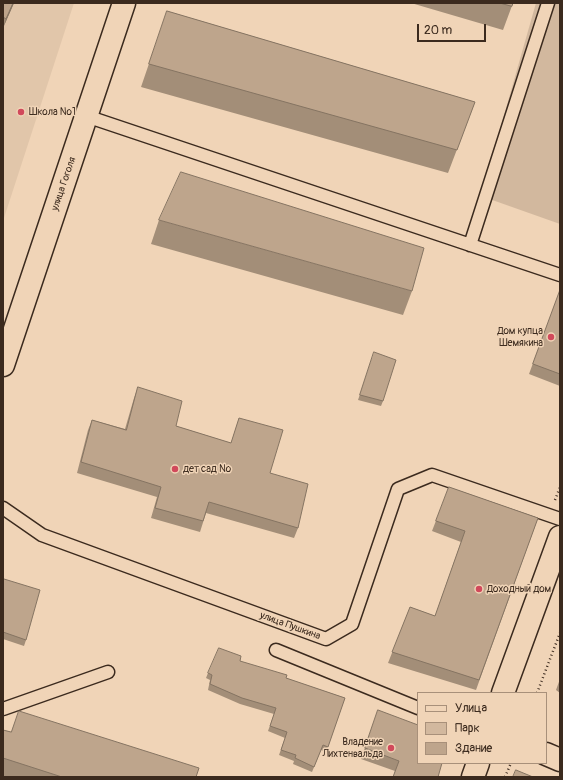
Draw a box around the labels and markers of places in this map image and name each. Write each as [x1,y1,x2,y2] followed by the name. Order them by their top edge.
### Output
[29,106,76,118] place label: Школа №1
[16,107,26,117] marker: Школа №1
[497,325,543,348] place label: Дом купца Шемякина
[546,332,556,342] marker: Дом купца Шемякина
[183,463,231,475] place label: дет сад №
[170,464,180,474] marker: дет сад №
[487,583,551,595] place label: Доходный дом
[474,584,484,594] marker: Доходный дом
[323,736,383,760] place label: Владение Лихтенвальда
[386,743,396,753] marker: Владение Лихтенвальда

